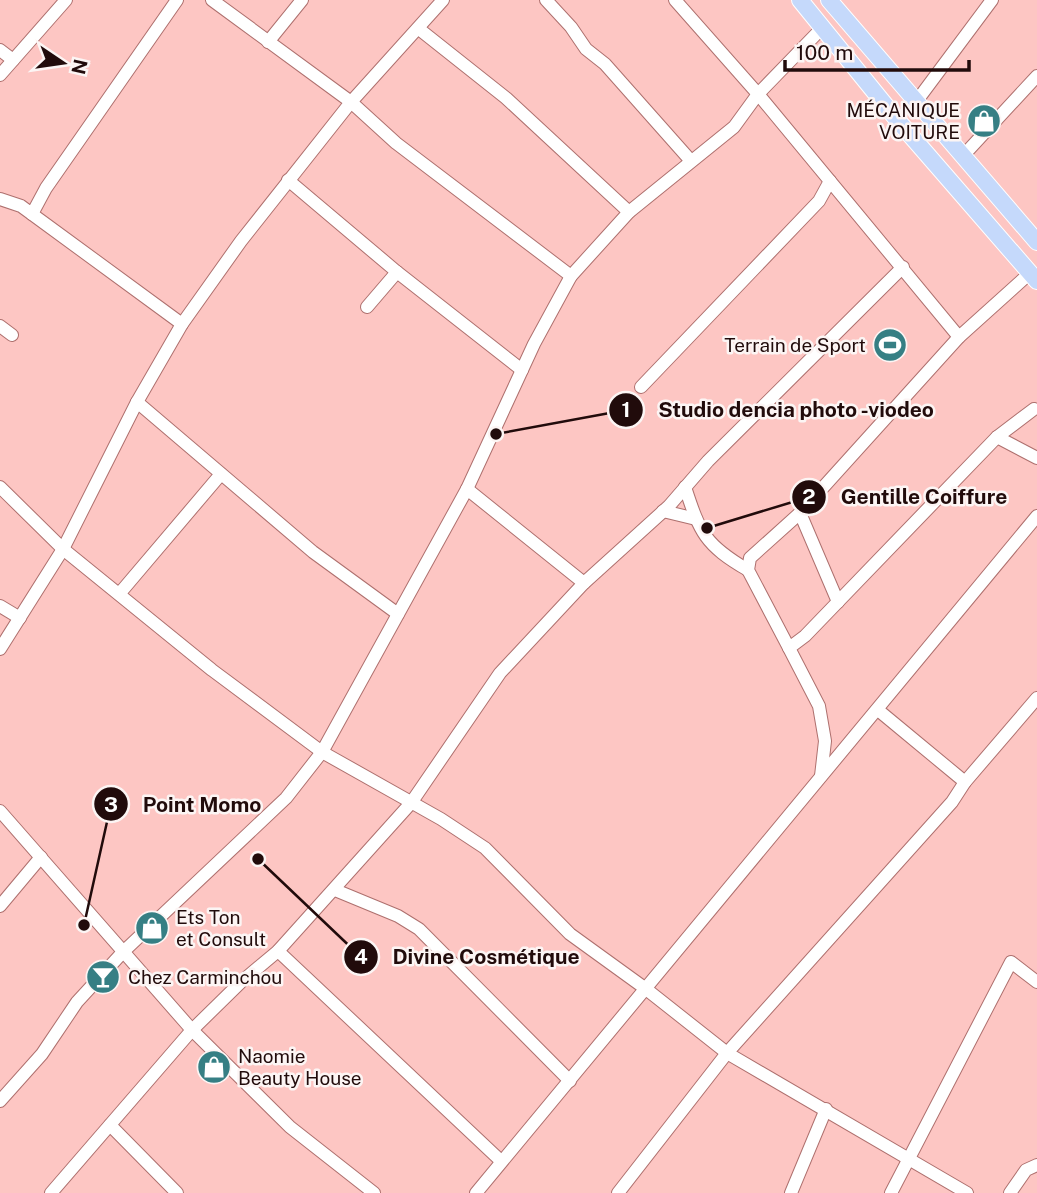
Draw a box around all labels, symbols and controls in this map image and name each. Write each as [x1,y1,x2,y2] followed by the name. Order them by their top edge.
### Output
[28,28,98,98] north arrow
[785,28,969,72] scale bar
[796,40,853,65] text: 100 m
[67,57,92,77] text: N
[846,99,960,143] place label: MÉCANIQUE VOITURE
[965,102,1003,140] shop icon: MÉCANIQUE VOITURE
[871,326,909,364] sports icon: Terrain de Sport
[724,334,866,356] place label: Terrain de Sport
[609,389,949,431] callout: Studio dencia photo -viodeo
[622,397,631,422] text: 1
[658,397,934,422] text: Studio dencia photo -viodeo
[792,476,1022,518] callout: Gentille Coiffure
[802,484,816,509] text: 2
[841,484,1007,509] text: Gentille Coiffure
[94,783,275,825] callout: Point Momo
[104,792,118,817] text: 3
[143,792,261,817] text: Point Momo
[176,906,266,950] place label: Ets Ton et Consult
[133,909,171,947] shop icon: Ets Ton et Consult
[344,936,594,978] callout: Divine Cosmétique
[354,944,368,969] text: 4
[392,944,580,969] text: Divine Cosmétique
[84,958,122,996] bar icon: Chez Carminchou
[128,966,282,988] place label: Chez Carminchou
[238,1045,362,1089] place label: Naomie Beauty House
[195,1048,233,1086] shop icon: Naomie Beauty House

